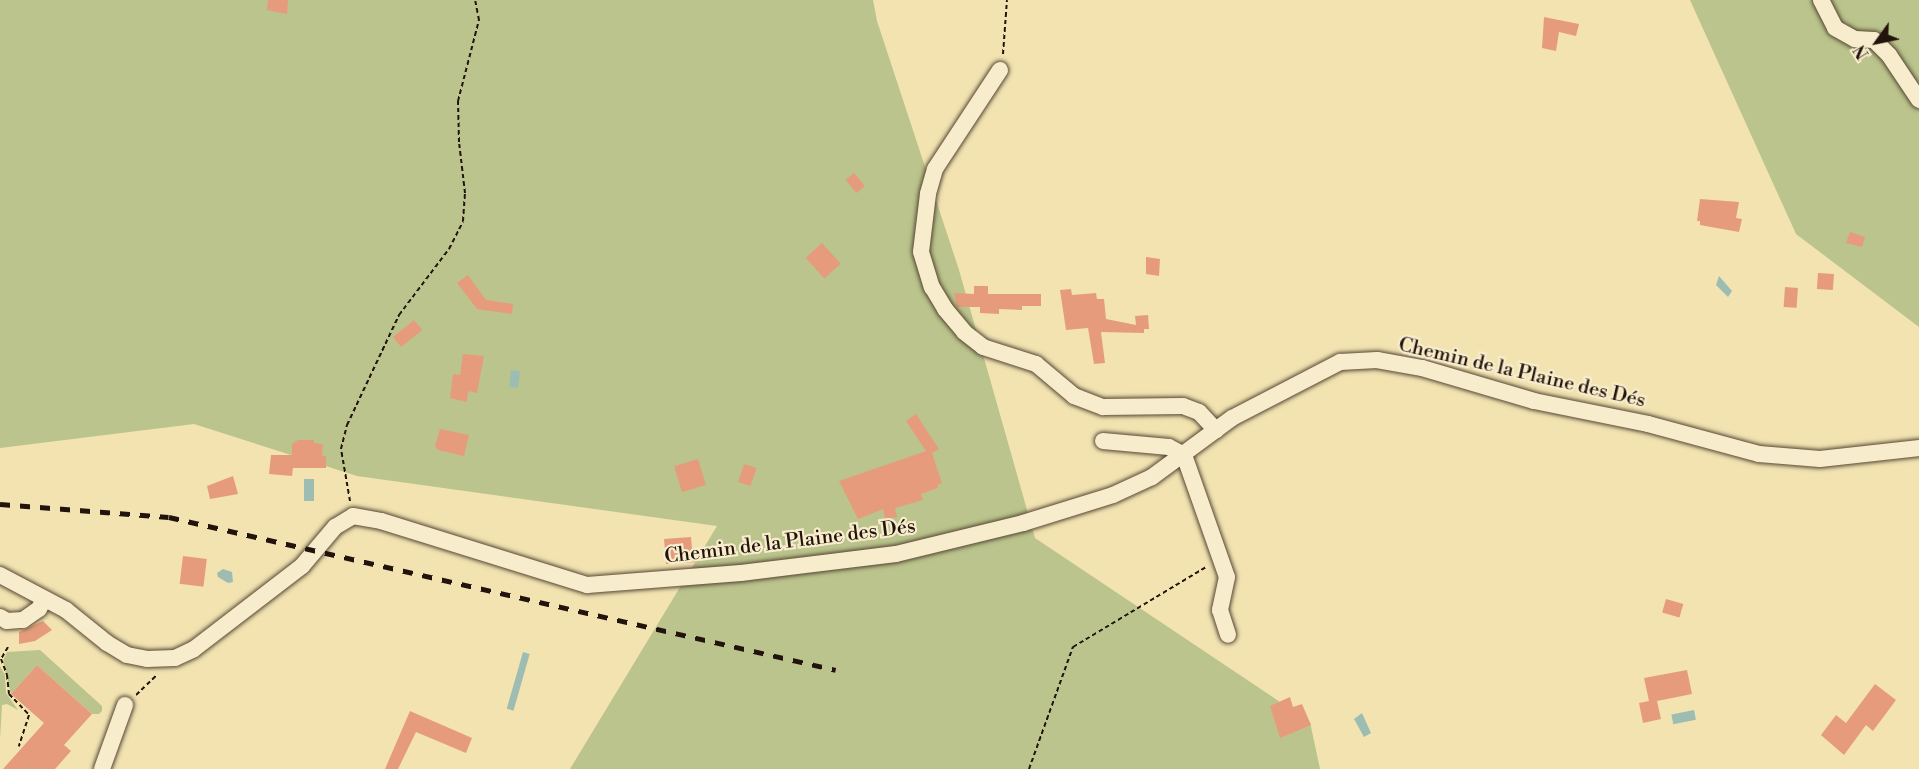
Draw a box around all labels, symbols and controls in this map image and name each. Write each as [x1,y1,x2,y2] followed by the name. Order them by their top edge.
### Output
[1847,12,1907,72] north arrow
[1850,41,1874,63] text: N
[1396,333,1648,413] street label: Chemin de la Plaine des Dés
[663,515,917,569] street label: Chemin de la Plaine des Dés

